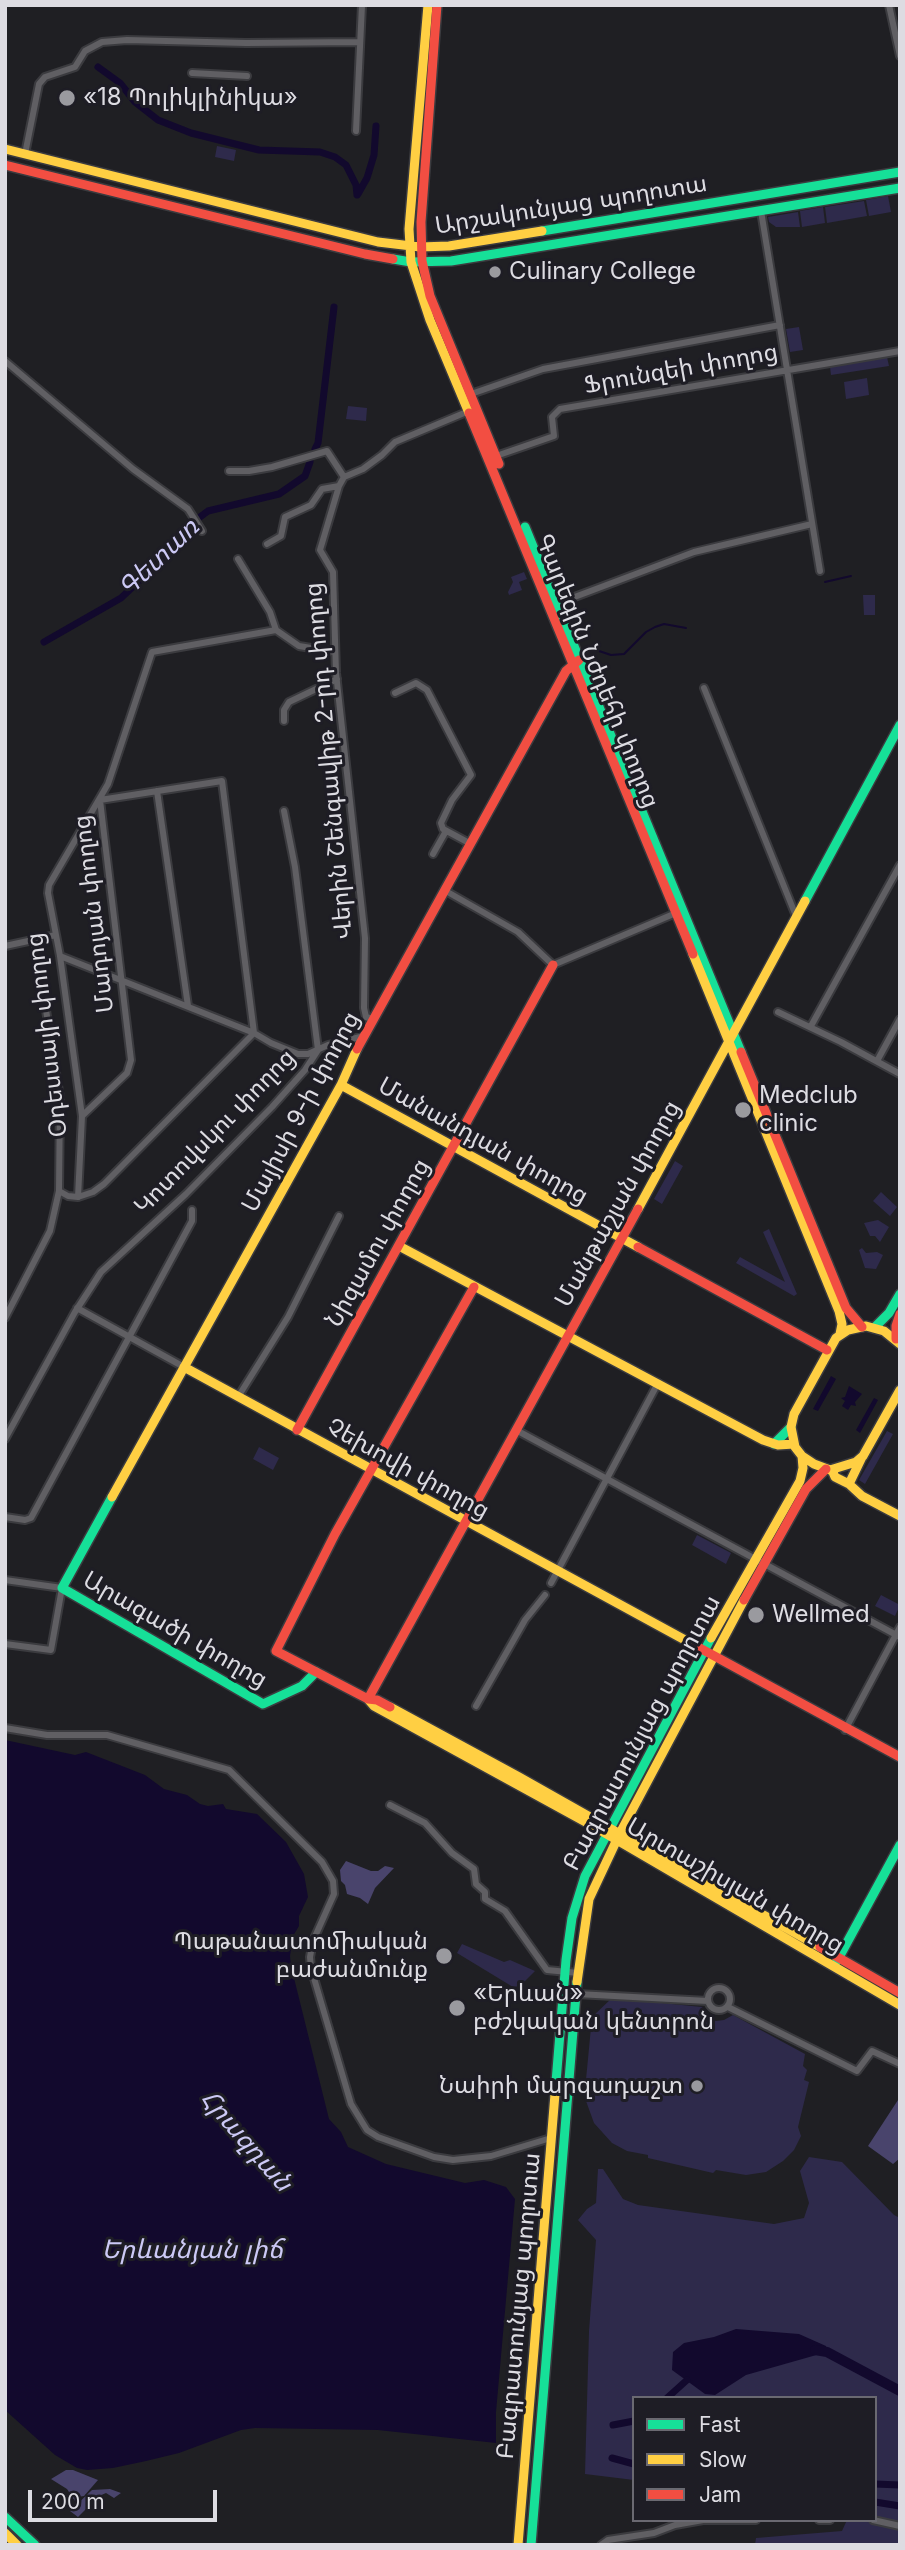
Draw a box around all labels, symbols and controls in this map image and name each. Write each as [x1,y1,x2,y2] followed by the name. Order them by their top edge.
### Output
[83,84,298,112] place label: «18 Պոլիկլինիկա»
[57,88,77,108] marker: «18 Պոլիկլինիկա»
[433,169,709,241] street label: Արշակունյաց պողոտա
[509,258,696,286] place label: Culinary College
[487,264,503,280] marker: Culinary College
[582,338,780,400] street label: Ֆրունզեի փողոց
[112,512,206,604] water label: Գետառ
[529,530,665,812] street label: Գարեգին Նժդեհի փողոց
[299,581,359,941] street label: Վերին Շենգավիթ 2-րդ փողոց
[68,813,120,1015] street label: Մադոյան փողոց
[20,931,74,1139] street label: Օդեսսայի փողոց
[236,1007,366,1217] street label: Մայիսի 9-ի փողոց
[129,1043,301,1221] street label: Կոտովսկու փողոց
[373,1071,593,1211] street label: Մանանդյան փողոց
[759,1082,858,1138] place label: Medclub clinic
[549,1096,687,1312] street label: Մանթաշյան փողոց
[733,1100,753,1120] marker: Medclub clinic
[320,1154,436,1332] street label: Նիզամու փողոց
[322,1412,494,1526] street label: Չեխովի փողոց
[78,1565,272,1695] street label: Արագածի փողոց
[557,1590,727,1876] street label: Բագրատունյաց պողոտա
[772,1601,870,1629] place label: Wellmed
[746,1605,766,1625] marker: Wellmed
[621,1812,849,1960] street label: Արտաշիսյան փողոց
[174,1928,428,1984] place label: Պաթանատոմիական բաժանմունք
[434,1946,454,1966] marker: Պաթանատոմիական բաժանմունք
[473,1980,714,2036] place label: «Երևան» բժշկական կենտրոն
[447,1998,467,2018] marker: «Երևան» բժշկական կենտրոն
[439,2072,683,2100] place label: Նաիրի մարզադաշտ
[689,2078,705,2094] marker: Նաիրի մարզադաշտ
[193,2084,299,2198] water label: Հրազդան
[491,2152,547,2460] street label: Բագրատունյաց պողոտա
[101,2234,283,2266] water label: Երևանյան լիճ
[632,2396,877,2522] legend
[699,2412,741,2437] text: Fast
[699,2447,747,2472] text: Slow
[32,2476,220,2520] scale bar
[699,2482,741,2507] text: Jam
[41,2489,105,2514] text: 200 m

